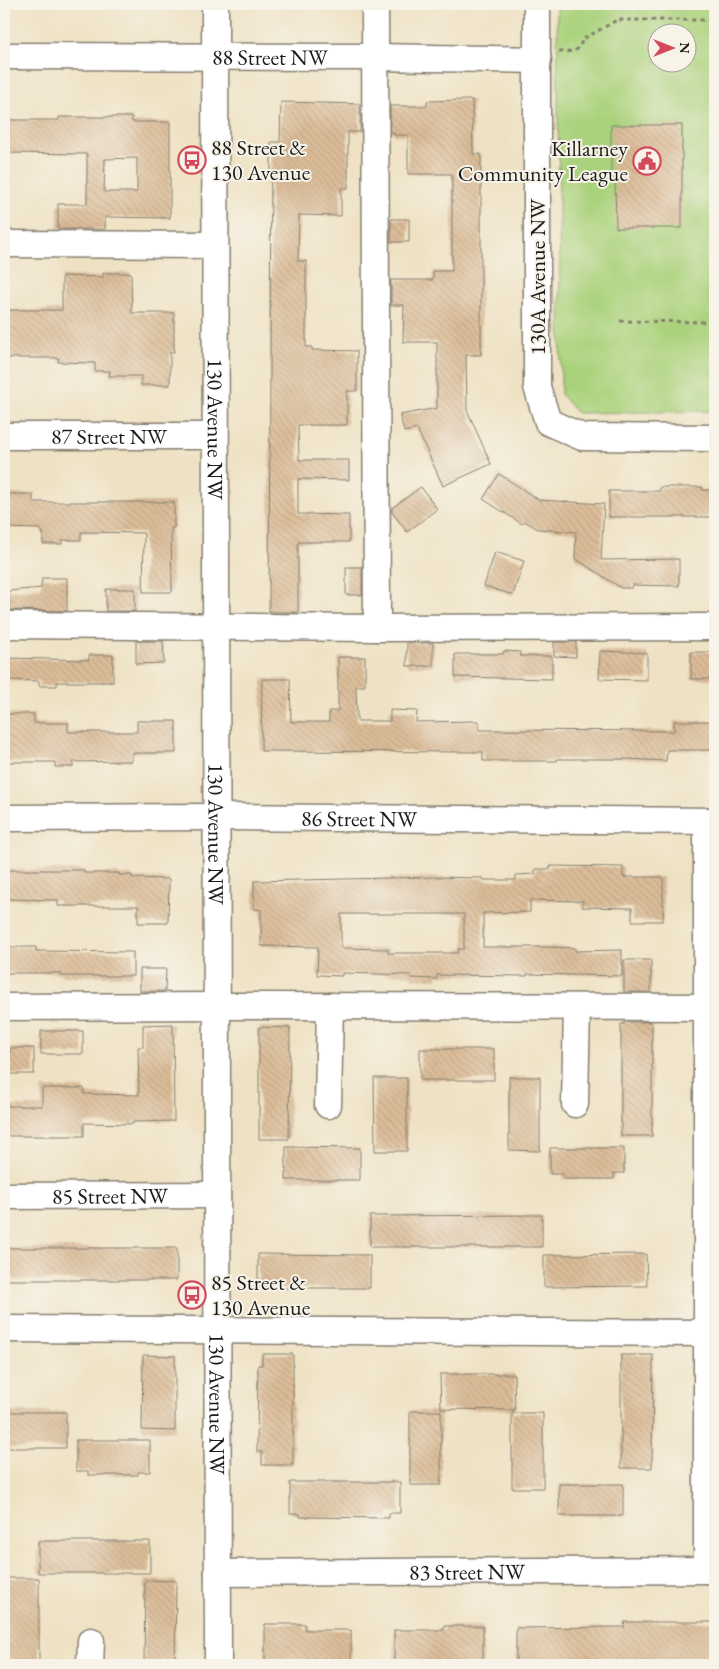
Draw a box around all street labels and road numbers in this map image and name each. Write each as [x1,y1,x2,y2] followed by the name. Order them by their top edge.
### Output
[212,43,329,72] street label: 88 Street NW
[523,198,552,355] street label: 130A Avenue NW
[201,358,230,501] street label: 130 Avenue NW
[51,422,168,451] street label: 87 Street NW
[201,763,231,906] street label: 130 Avenue NW
[301,804,418,834] street label: 86 Street NW
[52,1181,169,1211] street label: 85 Street NW
[202,1333,232,1476] street label: 130 Avenue NW
[409,1557,526,1587] street label: 83 Street NW

